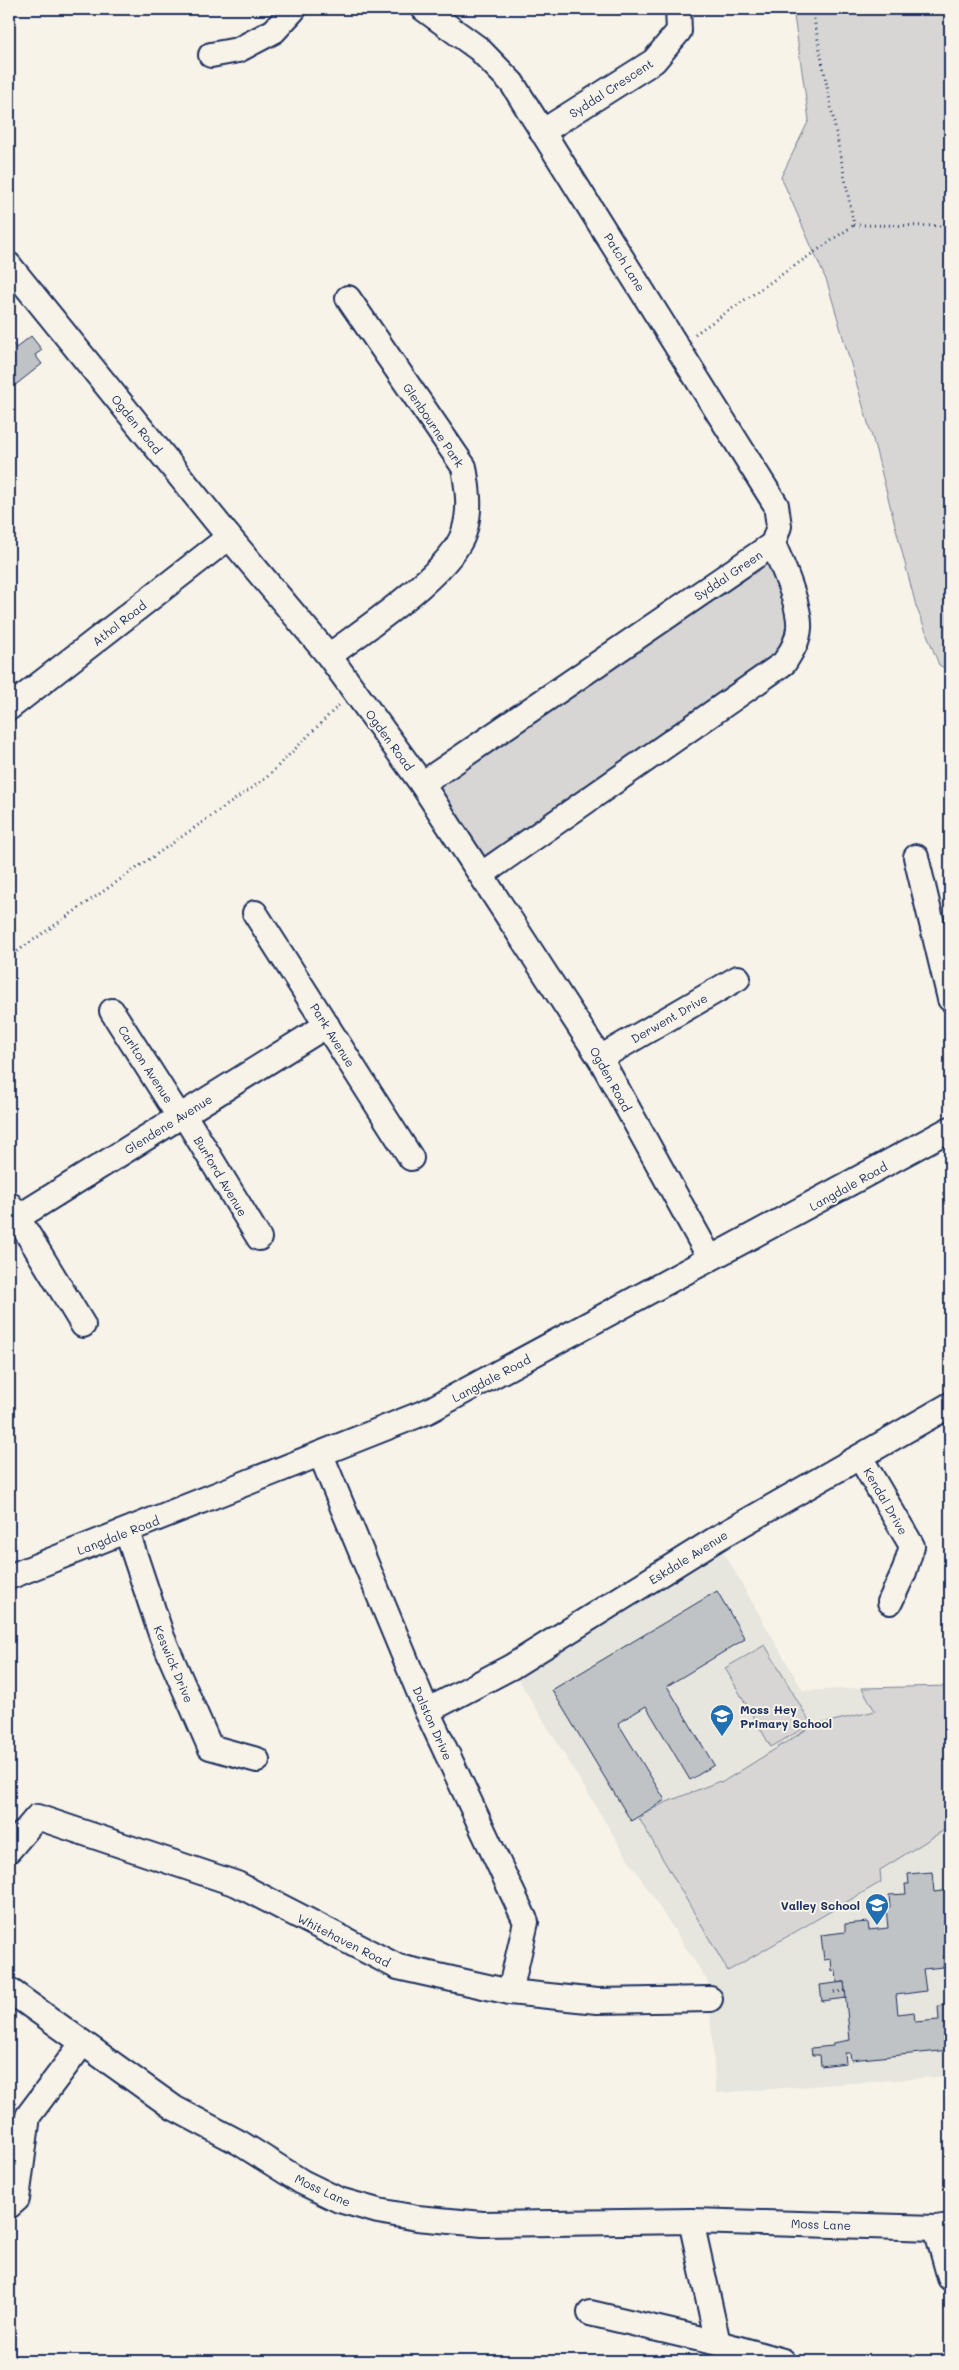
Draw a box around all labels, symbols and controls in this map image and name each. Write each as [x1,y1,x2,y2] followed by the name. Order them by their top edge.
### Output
[566,55,656,121] street label: Syddal Crescent
[601,230,649,294] street label: Patch Lane
[400,380,468,470] street label: Glenbourne Park
[108,391,166,457] street label: Ogden Road
[691,546,765,604] street label: Syddal Green
[89,597,150,649] street label: Athol Road
[362,706,418,774] street label: Ogden Road
[628,990,710,1046] street label: Derwent Drive
[307,1000,359,1070] street label: Park Avenue
[115,1022,177,1106] street label: Carlton Avenue
[587,1044,636,1115] street label: Ogden Road
[121,1091,215,1157] street label: Glendene Avenue
[191,1133,251,1219] street label: Burford Avenue
[806,1158,890,1214] street label: Langdale Road
[449,1350,533,1405] street label: Langdale Road
[860,1465,912,1537] street label: Kendal Drive
[75,1512,162,1558] street label: Langdale Road
[646,1526,730,1588] street label: Eskdale Avenue
[151,1623,197,1705] street label: Keswick Drive
[410,1684,456,1762] street label: Dalston Drive
[740,1701,832,1731] place label: Moss Hey Primary School
[709,1703,735,1737] school or university icon: Moss Hey Primary School
[864,1892,890,1926] school or university icon: Valley School
[781,1897,860,1913] place label: Valley School
[295,1910,393,1970] street label: Whitehaven Road
[292,2170,354,2210] street label: Moss Lane
[791,2215,851,2233] street label: Moss Lane

